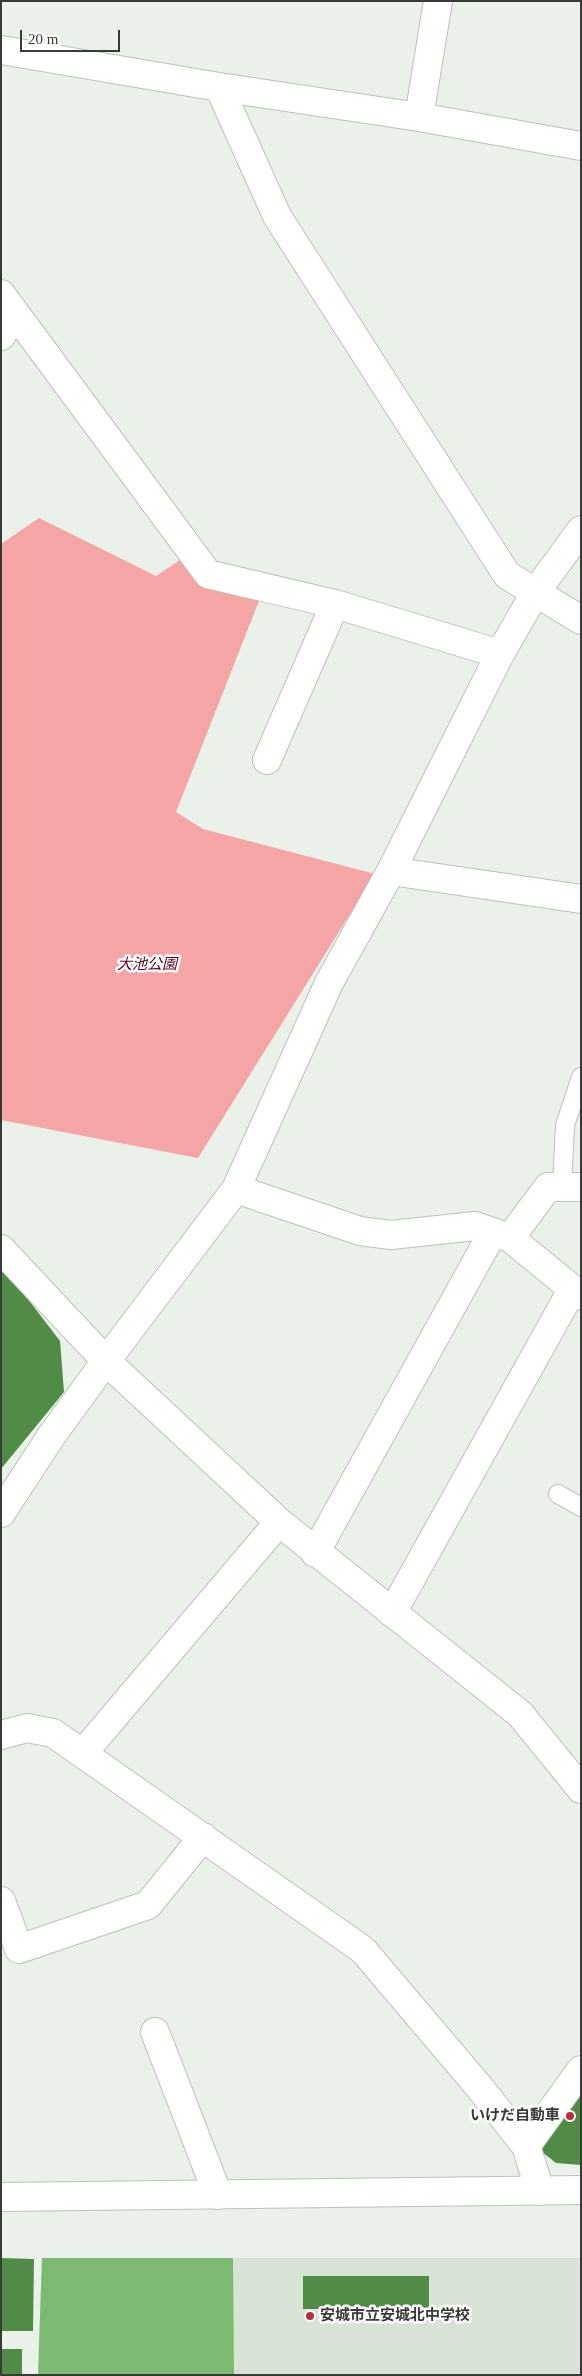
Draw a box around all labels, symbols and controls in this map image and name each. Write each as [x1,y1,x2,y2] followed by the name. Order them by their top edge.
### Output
[22,20,122,52] scale bar
[28,31,58,47] text: 20 m
[117,956,177,974] park label: 大池公園
[470,2107,560,2125] place label: いけだ自動車
[564,2110,576,2122] marker: いけだ自動車
[320,2307,470,2325] place label: 安城市立安城北中学校
[304,2310,316,2322] marker: 安城市立安城北中学校

